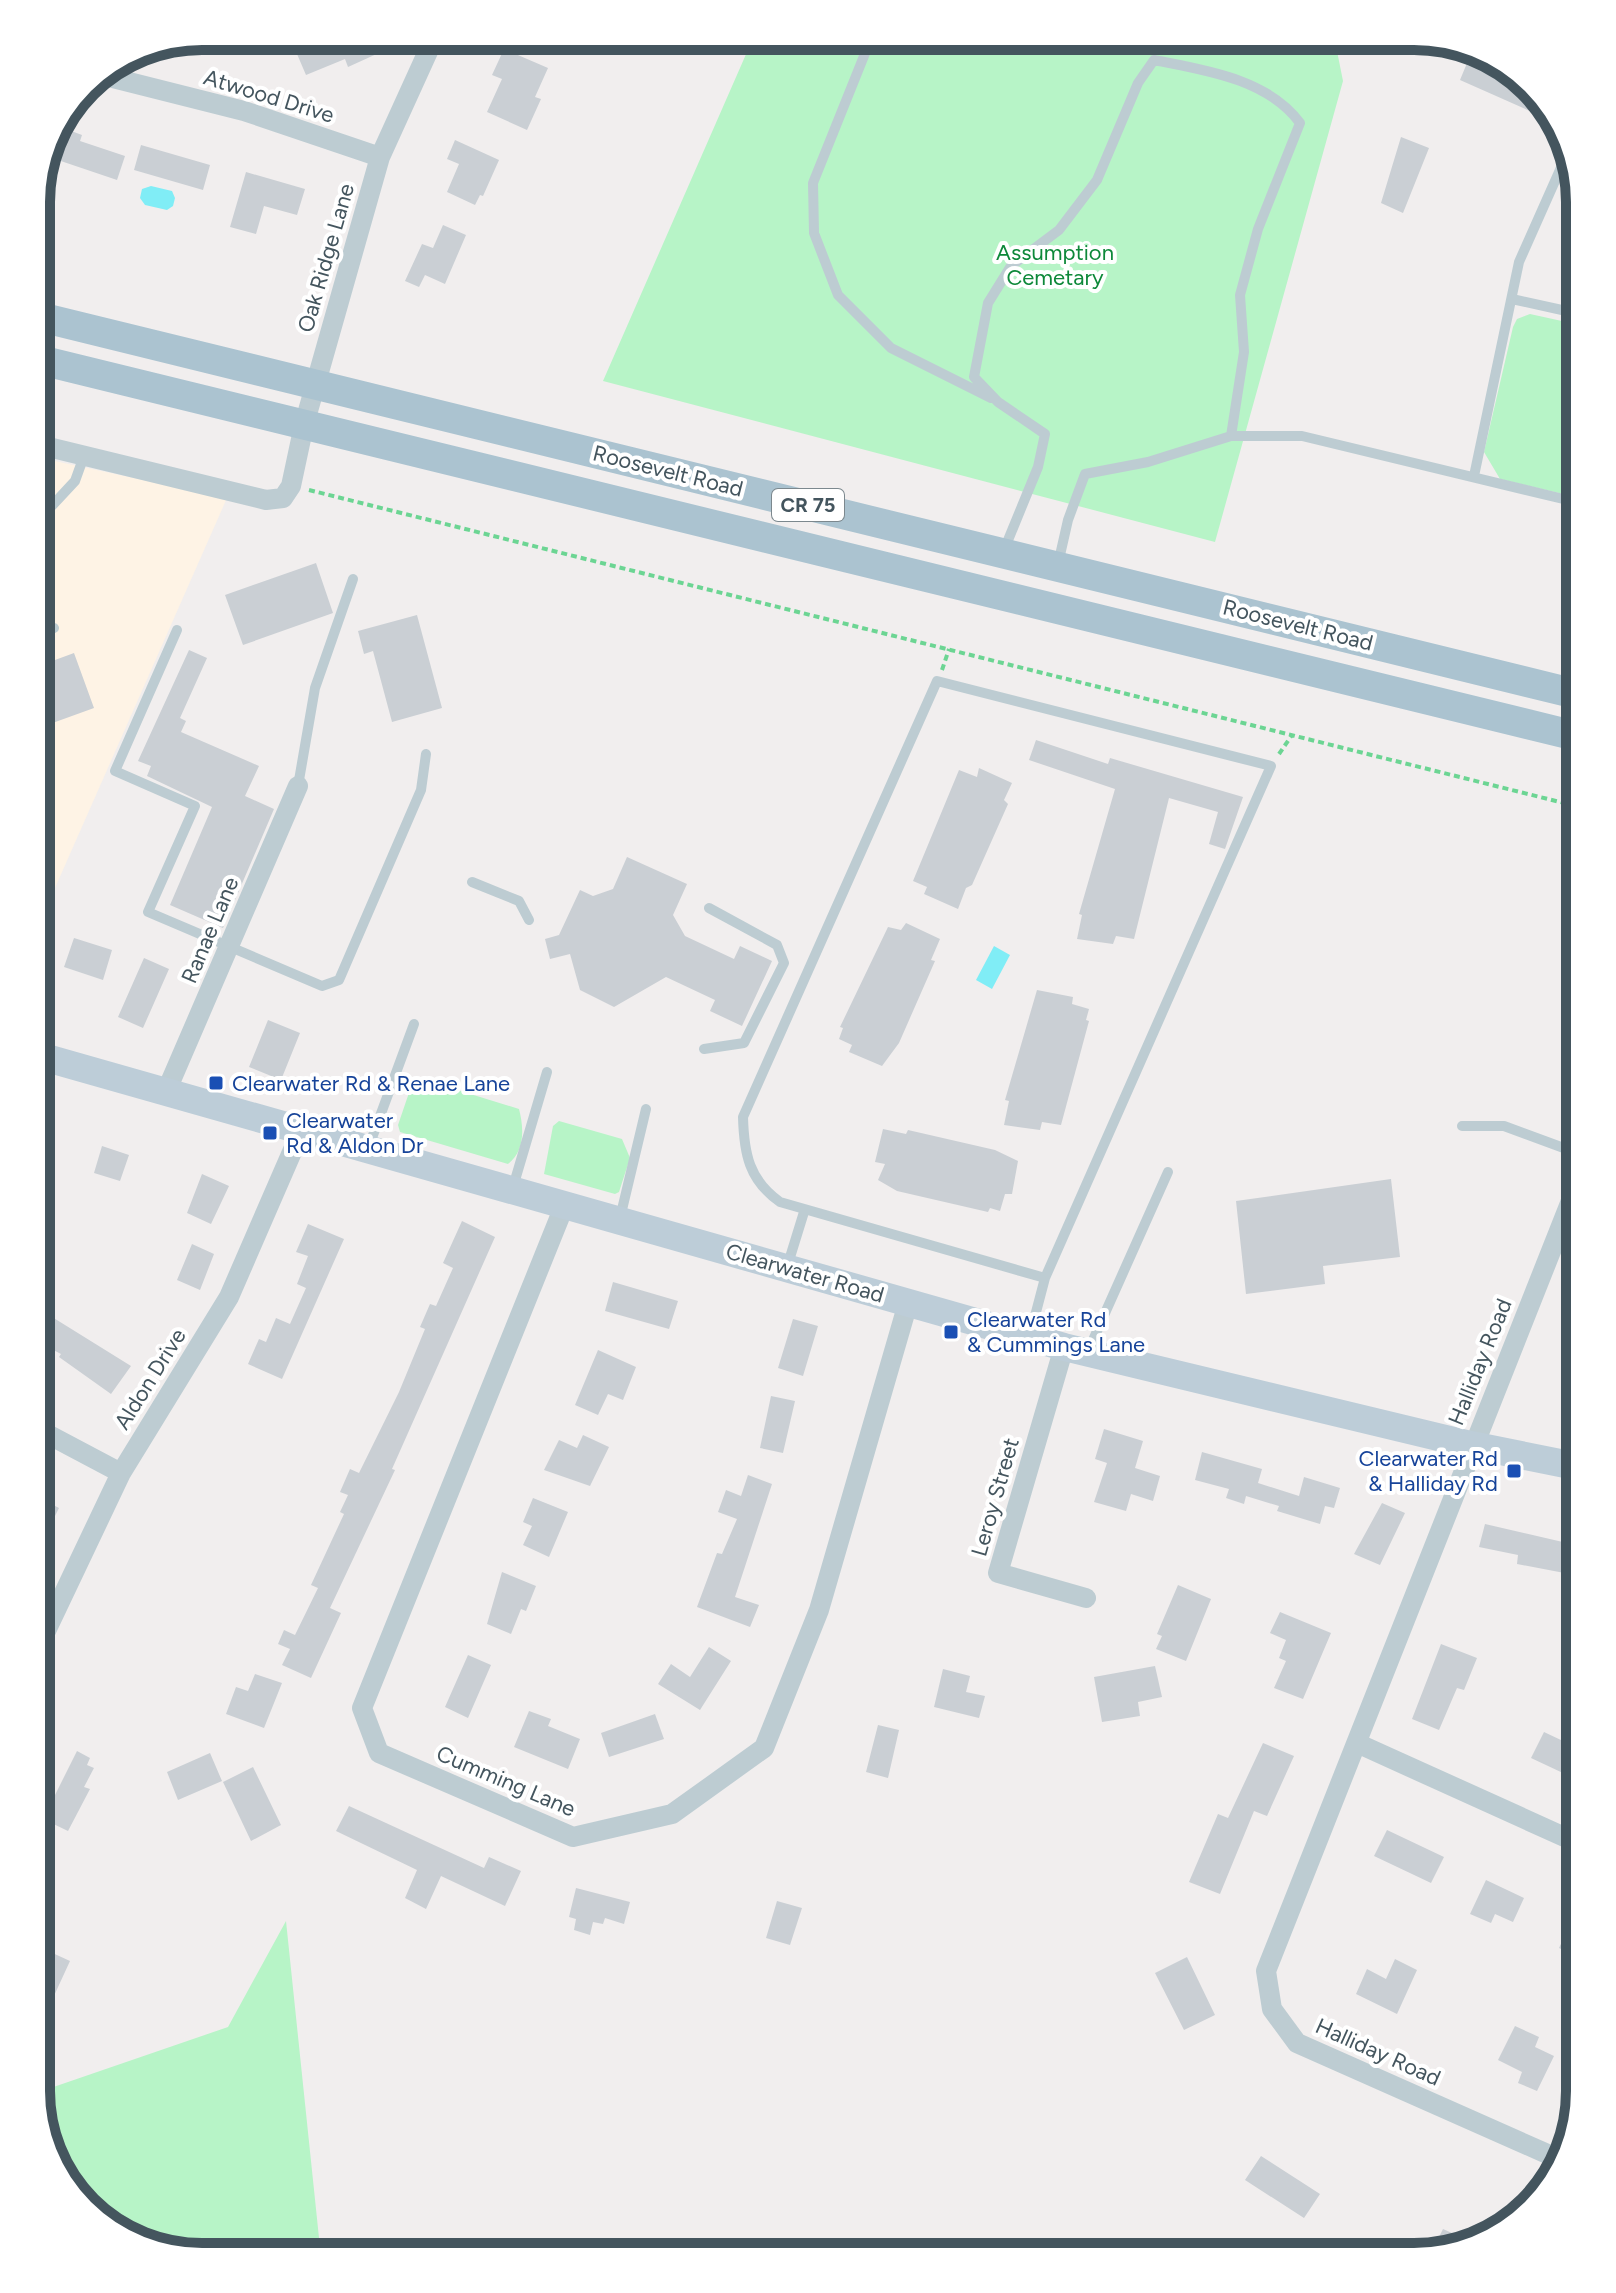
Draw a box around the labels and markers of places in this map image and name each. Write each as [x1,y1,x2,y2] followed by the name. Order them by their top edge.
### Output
[232,1070,510,1097] place label: Clearwater Rd & Renae Lane
[207,1074,225,1092] marker: Clearwater Rd & Renae Lane
[286,1107,424,1159] place label: Clearwater Rd & Aldon Dr
[261,1124,279,1142] marker: Clearwater Rd & Aldon Dr
[967,1306,1145,1358] place label: Clearwater Rd & Cummings Lane
[942,1323,960,1341] marker: Clearwater Rd & Cummings Lane
[1359,1445,1498,1497] place label: Clearwater Rd & Halliday Rd
[1505,1462,1523,1480] marker: Clearwater Rd & Halliday Rd

